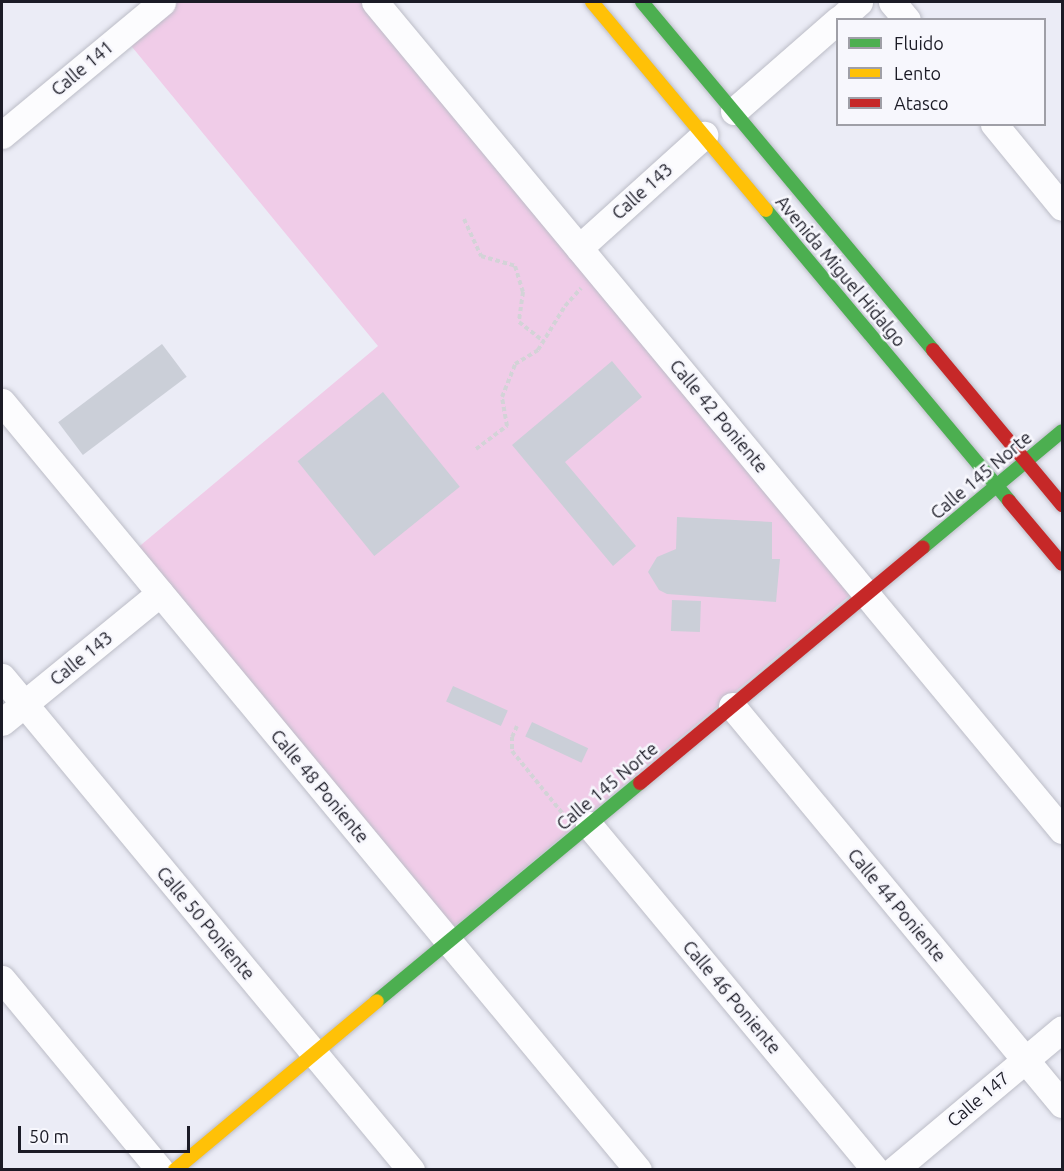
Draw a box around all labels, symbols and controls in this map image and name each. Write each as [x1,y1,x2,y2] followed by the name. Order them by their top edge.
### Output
[836,18,1046,126] legend
[894,33,944,53] text: Fluido
[47,36,117,100] street label: Calle 141
[894,63,941,83] text: Lento
[894,93,949,113] text: Atasco
[607,158,677,224] street label: Calle 143
[772,191,910,351] street label: Avenida Miguel Hidalgo
[665,355,773,477] street label: Calle 42 Poniente
[926,426,1036,524] street label: Calle 145 Norte
[45,626,117,690] street label: Calle 143
[266,725,374,847] street label: Calle 48 Poniente
[552,737,662,835] street label: Calle 145 Norte
[843,844,951,966] street label: Calle 44 Poniente
[152,862,260,984] street label: Calle 50 Poniente
[678,936,786,1058] street label: Calle 46 Poniente
[943,1067,1013,1131] street label: Calle 147
[21,1114,194,1152] scale bar
[29,1126,69,1146] text: 50 m

